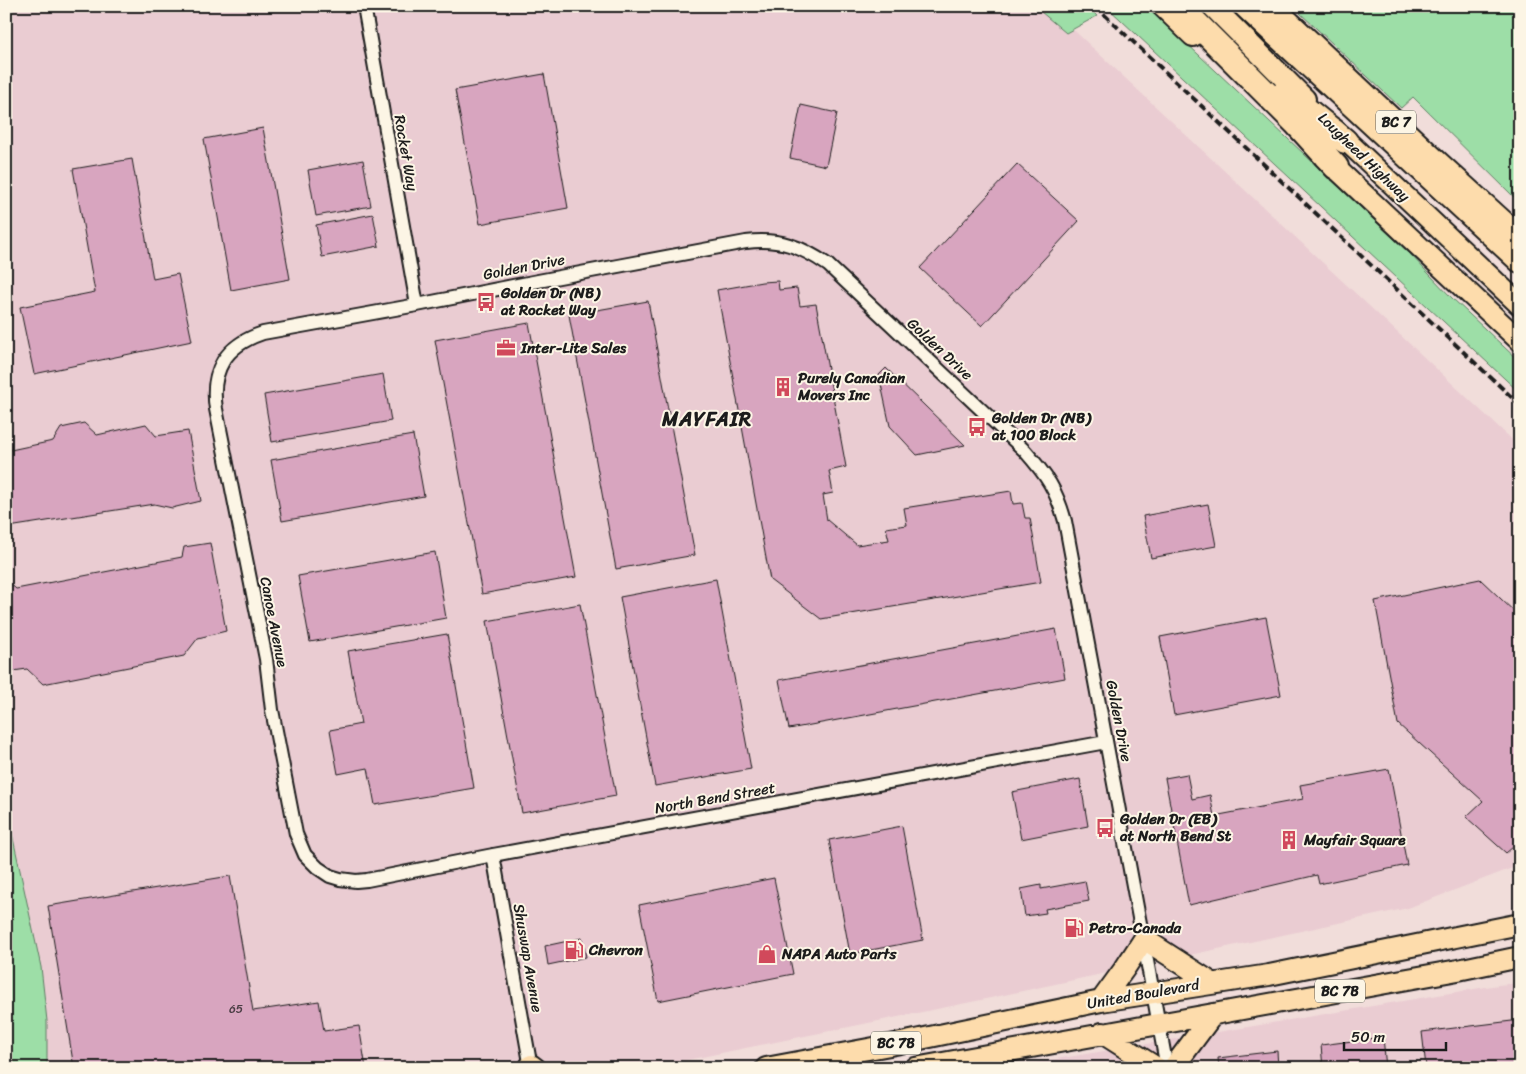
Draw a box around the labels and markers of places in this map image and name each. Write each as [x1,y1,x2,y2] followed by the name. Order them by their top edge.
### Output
[500,280,601,323] place label: Golden Dr (NB) at Rocket Way
[475,291,497,313] bus stop icon: Golden Dr (NB) at Rocket Way
[520,335,627,361] place label: Inter-Lite Sales
[495,337,517,359] office icon: Inter-Lite Sales
[797,365,906,408] place label: Purely Canadian Movers Inc
[772,376,794,398] building icon: Purely Canadian Movers Inc
[991,405,1092,448] place label: Golden Dr (NB) at 100 Block
[966,416,988,438] bus stop icon: Golden Dr (NB) at 100 Block
[1119,806,1232,849] place label: Golden Dr (EB) at North Bend St
[1094,817,1116,839] bus stop icon: Golden Dr (EB) at North Bend St
[1303,827,1406,853] place label: Mayfair Square
[1278,829,1300,851] building icon: Mayfair Square
[1089,915,1182,941] place label: Petro-Canada
[1063,917,1085,939] fuel station icon: Petro-Canada
[588,937,644,963] place label: Chevron
[563,939,585,961] fuel station icon: Chevron
[781,941,897,967] place label: NAPA Auto Parts
[756,943,778,965] shop icon: NAPA Auto Parts

